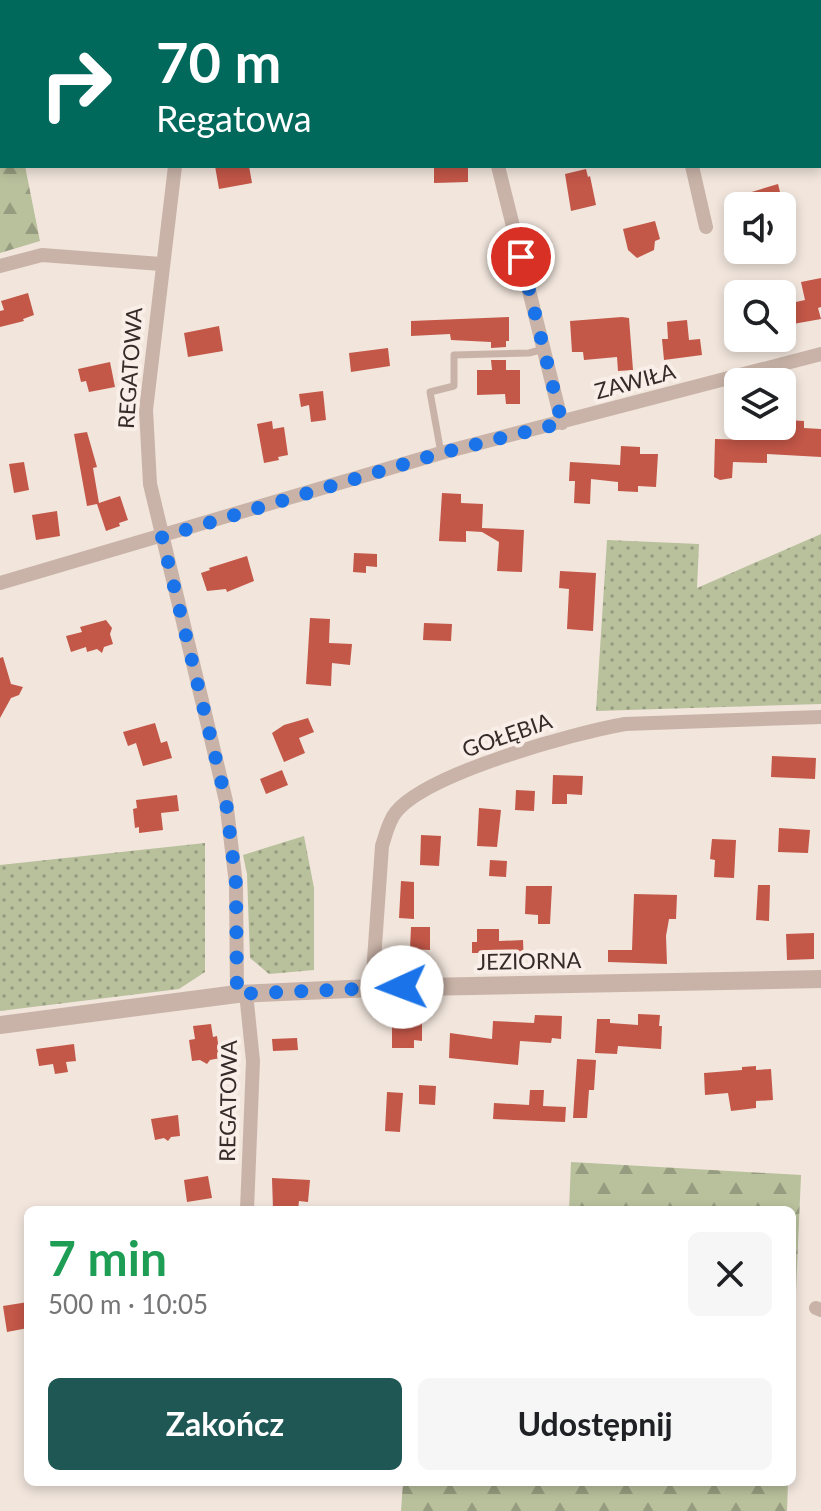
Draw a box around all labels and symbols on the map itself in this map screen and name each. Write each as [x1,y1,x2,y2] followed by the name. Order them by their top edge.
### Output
[487,223,555,291] pin
[112,306,147,430] street label: REGATOWA
[591,357,678,404] street label: ZAWIŁA
[458,707,555,762] street label: GOŁĘBIA
[360,945,444,1029] position arrow
[477,946,582,975] street label: JEZIORNA
[213,1040,242,1162] street label: REGATOWA

